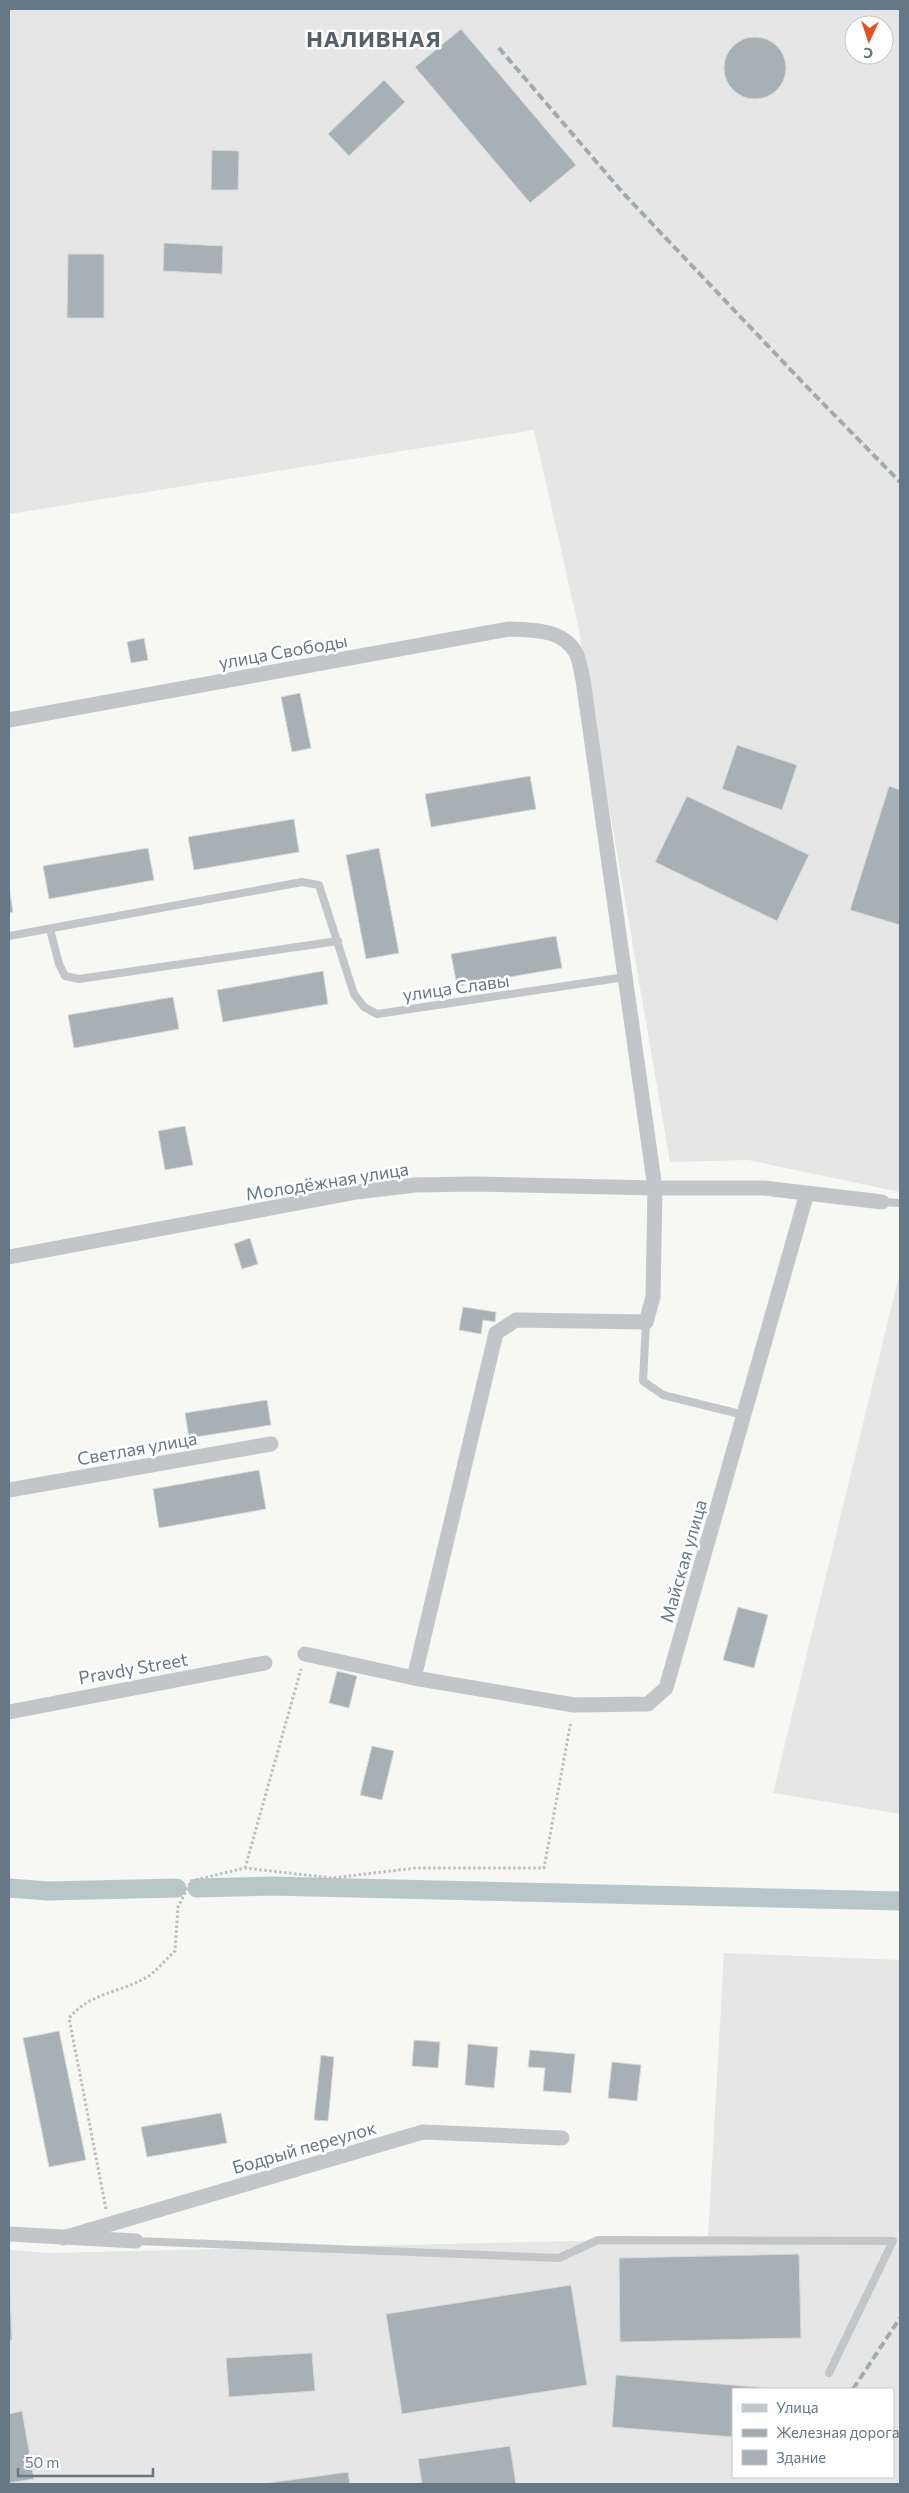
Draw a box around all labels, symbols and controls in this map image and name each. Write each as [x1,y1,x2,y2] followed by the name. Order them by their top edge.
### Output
[844,15,894,65] north arrow
[306,25,442,52] district label: НАЛИВНАЯ
[863,45,874,62] text: С
[217,629,349,673] street label: улица Свободы
[401,969,511,1005] street label: улица Славы
[244,1157,410,1205] street label: Молодёжная улица
[75,1427,199,1469] street label: Светлая улица
[655,1497,711,1625] street label: Майская улица
[77,1648,189,1688] street label: Pravdy Street
[229,2116,379,2178] street label: Бодрый переулок
[732,2388,894,2478] legend
[776,2398,818,2416] text: Улица
[776,2423,900,2441] text: Железная дорога
[18,2446,152,2478] scale bar
[776,2448,826,2466] text: Здание
[25,2453,59,2471] text: 50 m

